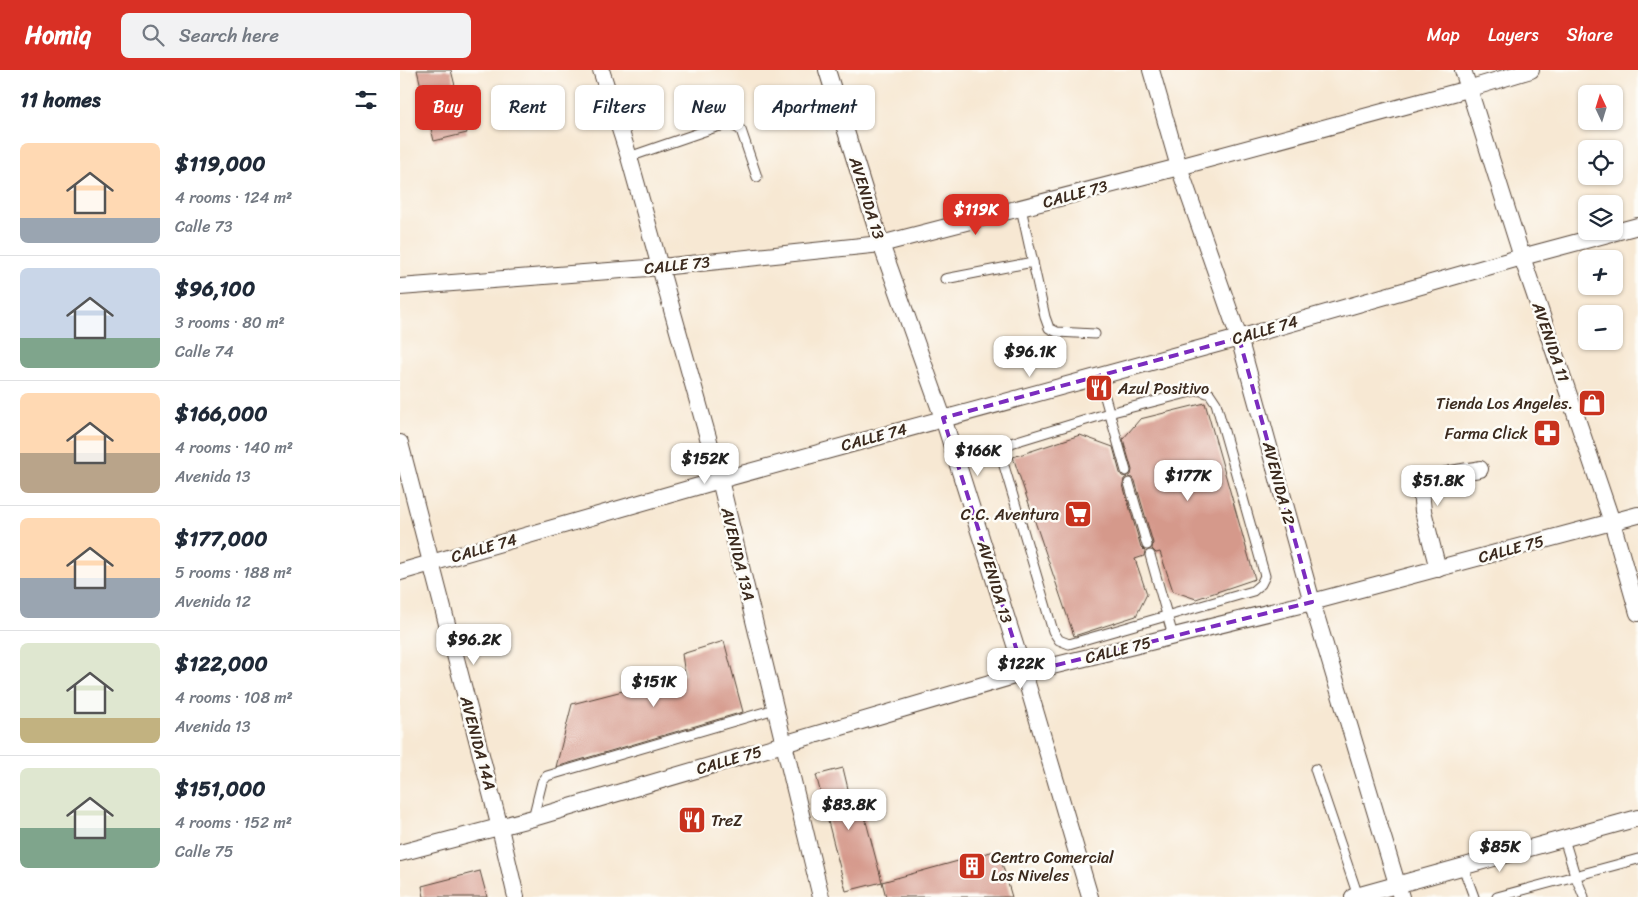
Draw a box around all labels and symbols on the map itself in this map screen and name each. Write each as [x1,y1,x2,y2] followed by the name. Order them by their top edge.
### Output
[1578,85,1622,130] north arrow
[840,152,893,243] street label: AVENIDA 13
[1039,171,1111,217] street label: CALLE 73
[941,194,1011,236] pin: $119K
[643,247,712,283] street label: CALLE 73
[1523,297,1578,386] street label: AVENIDA 11
[1229,307,1301,353] street label: CALLE 74
[989,336,1071,378] pin: $96.1K
[1084,373,1114,403] restaurant icon: Azul Positivo
[1117,374,1209,403] place label: Azul Positivo
[1577,388,1607,418] shop icon: Tienda Los Angeles.
[1436,389,1573,418] place label: Tienda Los Angeles.
[838,414,910,460] street label: CALLE 74
[1532,418,1562,448] pharmacy icon: Farma Click
[1445,419,1529,448] place label: Farma Click
[943,434,1013,477] pin: $166K
[1254,437,1304,528] street label: AVENIDA 12
[670,442,740,485] pin: $152K
[1153,460,1223,502] pin: $177K
[1397,464,1479,507] pin: $51.8K
[1063,499,1093,529] supermarket icon: C.C. Aventura
[961,500,1059,529] place label: C.C. Aventura
[712,503,764,604] street label: AVENIDA 13A
[448,525,520,571] street label: CALLE 74
[1475,526,1547,572] street label: CALLE 75
[968,536,1021,627] street label: AVENIDA 13
[433,624,515,666] pin: $96.2K
[1082,628,1154,672] street label: CALLE 75
[986,648,1056,690] pin: $122K
[619,666,689,708] pin: $151K
[451,692,505,793] street label: AVENIDA 14A
[693,737,766,783] street label: CALLE 75
[808,788,890,831] pin: $83.8K
[677,805,707,835] restaurant icon: TreZ
[711,806,743,835] place label: TreZ
[1470,830,1530,873] pin: $85K
[991,843,1114,890] place label: Centro Comercial Los Niveles
[957,851,987,881] building icon: Centro Comercial Los Niveles

